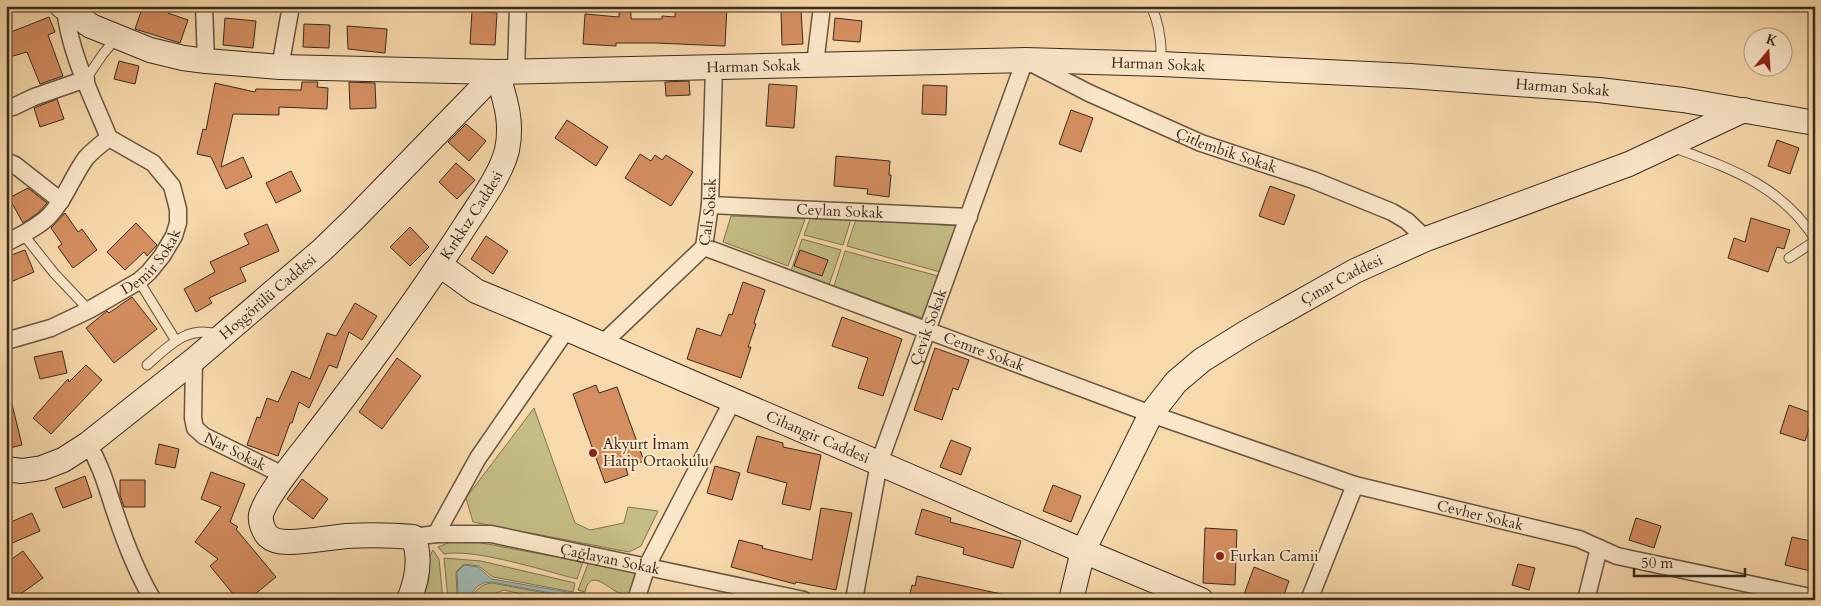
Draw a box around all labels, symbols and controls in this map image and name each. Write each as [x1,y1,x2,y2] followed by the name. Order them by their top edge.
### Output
[1744,28,1794,78] north arrow
[1764,29,1781,51] text: K
[1111,53,1206,76] street label: Harman Sokak
[706,55,801,77] street label: Harman Sokak
[1515,74,1611,101] street label: Harman Sokak
[1173,123,1280,177] street label: Çitlembik Sokak
[436,167,507,264] street label: Kırkkız Caddesi
[694,178,721,247] street label: Çalı Sokak
[796,199,884,223] street label: Ceylan Sokak
[117,227,186,299] street label: Demir Sokak
[215,249,321,344] street label: Hoşgörülü Caddesi
[1297,250,1386,310] street label: Çınar Caddesi
[905,286,951,368] street label: Çevik Sokak
[941,327,1028,376] street label: Cemre Sokak
[763,406,873,468] street label: Cihangir Caddesi
[201,428,270,475] street label: Nar Sokak
[603,434,709,471] place label: Akyurt İmam Hatip Ortaokulu
[587,447,599,459] marker: Akyurt İmam Hatip Ortaokulu
[1435,495,1526,535] street label: Cevher Sokak
[558,539,662,579] street label: Çağlayan Sokak
[1230,546,1318,566] place label: Furkan Camii
[1634,546,1745,578] scale bar
[1214,550,1226,562] marker: Furkan Camii
[1641,553,1673,573] text: 50 m

